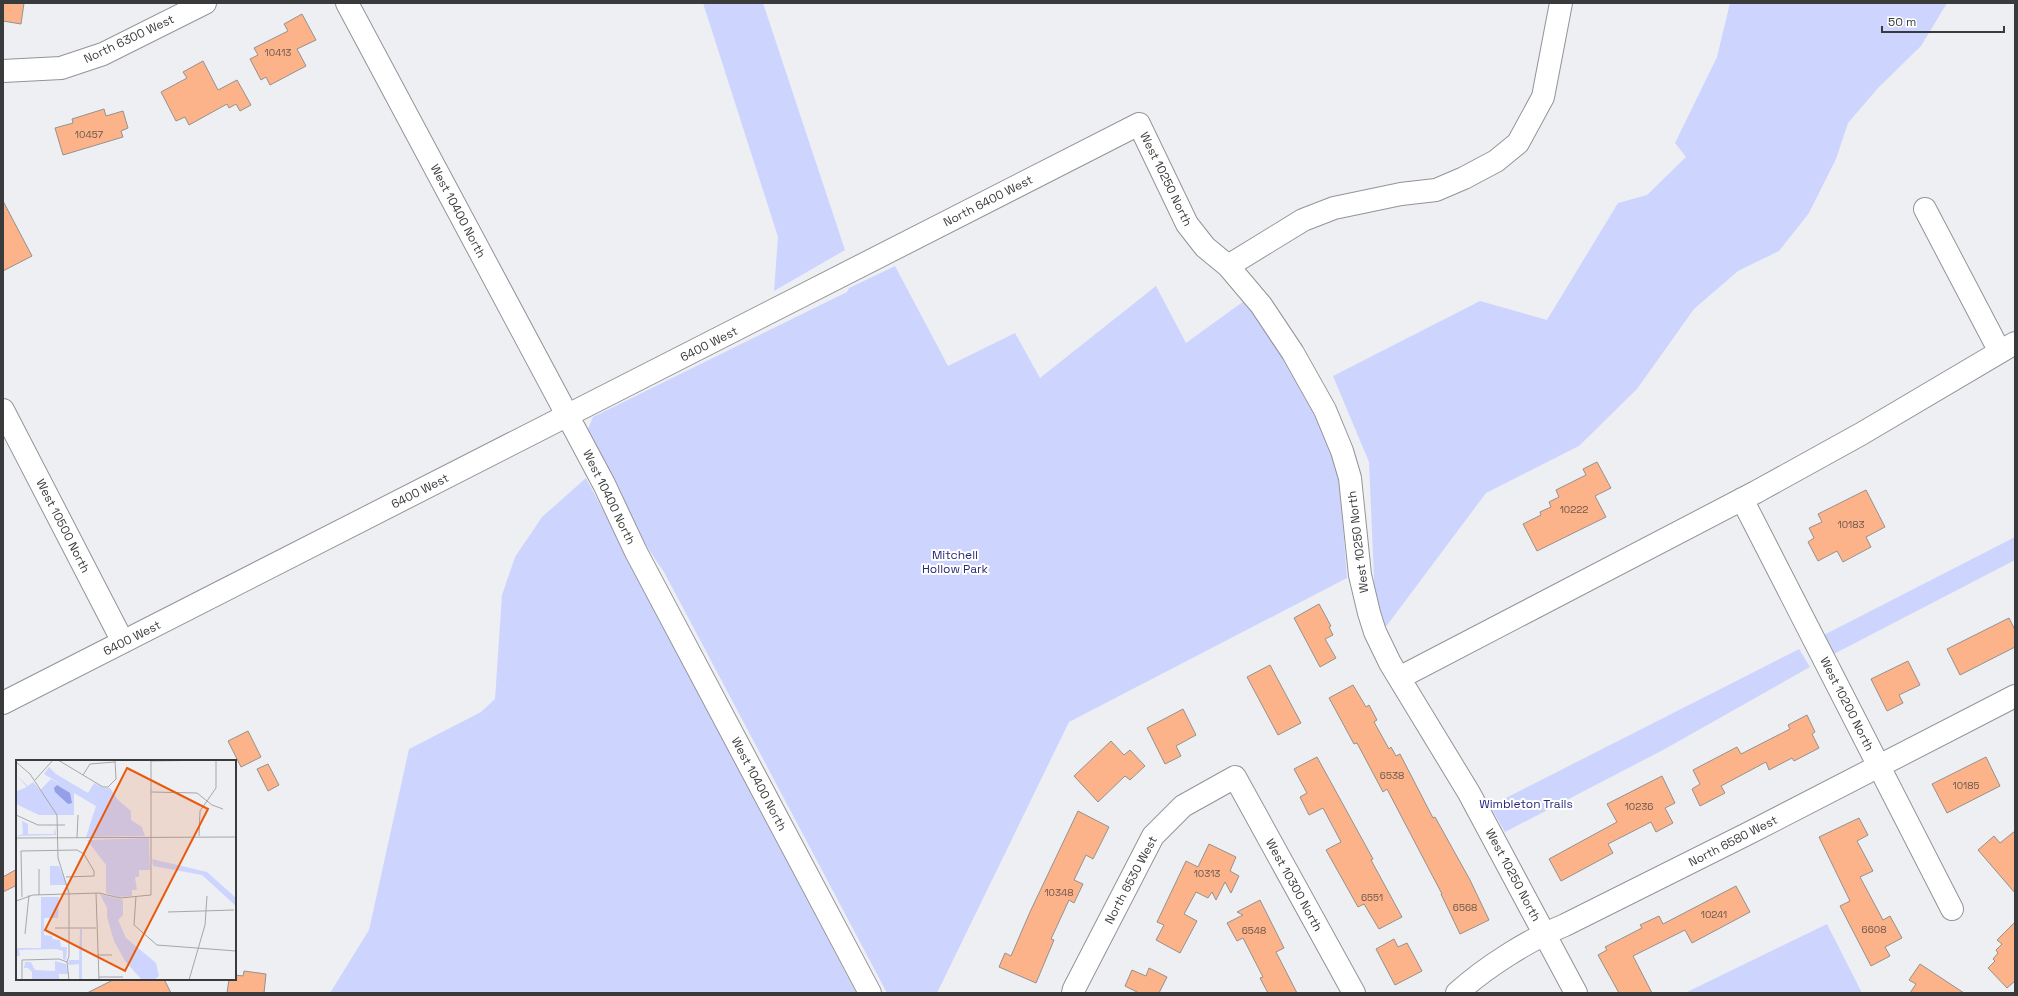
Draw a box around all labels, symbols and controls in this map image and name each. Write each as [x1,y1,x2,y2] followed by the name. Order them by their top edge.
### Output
[1882,8,2004,34] scale bar
[81,11,177,67] street label: North 6300 West
[1888,14,1916,30] text: 50 m
[265,46,291,59] house number: 10413
[75,128,104,141] house number: 10457
[1136,129,1196,229] street label: West 10250 North
[427,161,489,261] street label: West 10400 North
[941,172,1035,230] street label: North 6400 West
[678,323,740,365] street label: 6400 West
[579,447,639,547] street label: West 10400 North
[389,470,451,512] street label: 6400 West
[32,476,94,576] street label: West 10500 North
[1344,490,1372,594] street label: West 10250 North
[1560,503,1588,516] house number: 10222
[1837,518,1865,531] house number: 10183
[922,547,989,577] park label: Mitchell Hollow Park
[101,617,163,659] street label: 6400 West
[1816,654,1878,754] street label: West 10200 North
[728,734,790,834] street label: West 10400 North
[16,760,236,980] inset map
[1380,769,1404,782] house number: 6538
[1953,779,1980,792] house number: 10185
[1479,796,1573,812] park label: Wimbleton Trails
[1625,800,1653,813] house number: 10236
[1686,812,1780,870] street label: North 6580 West
[1482,826,1544,924] street label: West 10250 North
[1101,833,1161,927] street label: North 6530 West
[1262,836,1326,934] street label: West 10300 North
[1194,867,1220,880] house number: 10313
[1044,886,1074,899] house number: 10348
[1361,891,1383,904] house number: 6551
[1453,901,1477,914] house number: 6568
[1701,908,1727,921] house number: 10241
[1862,923,1886,936] house number: 6608
[1242,924,1266,937] house number: 6548

